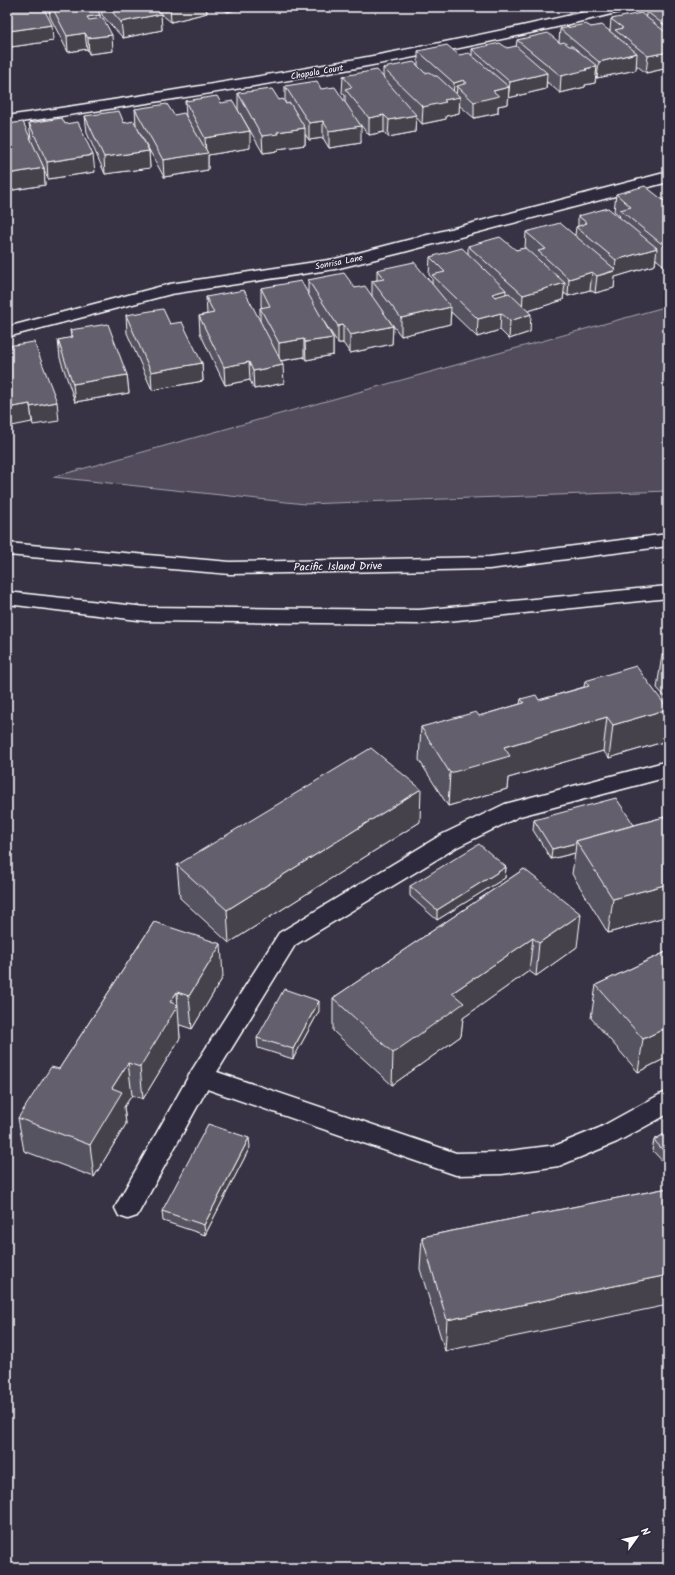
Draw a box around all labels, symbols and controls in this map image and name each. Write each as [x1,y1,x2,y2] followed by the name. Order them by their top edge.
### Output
[290,60,345,85] street label: Chapala Court
[314,251,364,274] street label: Sonrisa Lane
[294,557,382,577] street label: Pacific Island Drive
[617,1517,657,1557] north arrow
[635,1524,654,1540] text: N

